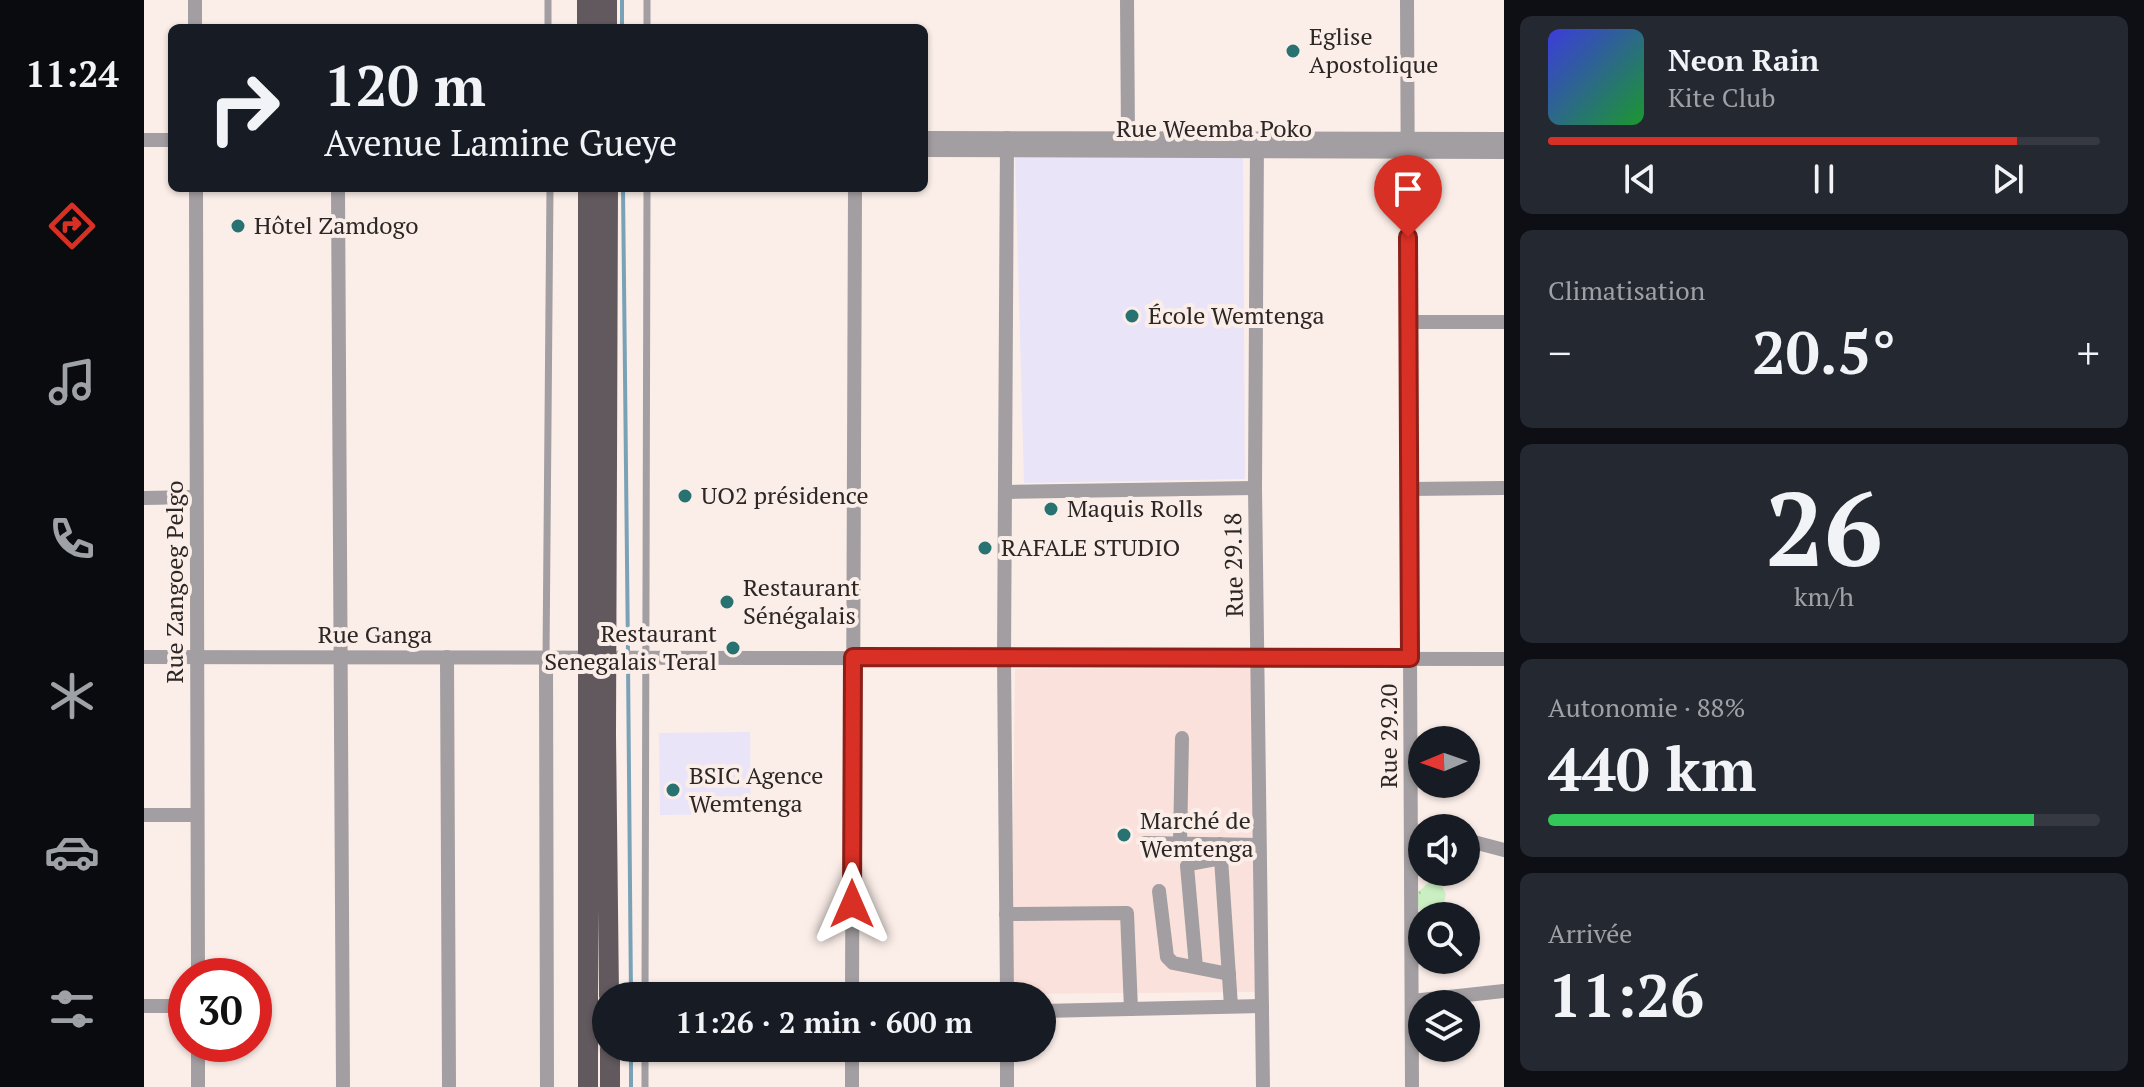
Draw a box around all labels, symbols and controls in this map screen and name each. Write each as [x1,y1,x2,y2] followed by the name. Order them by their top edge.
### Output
[1309,20,1438,80] place label: Eglise Apostolique
[1668,40,1819,80] text: Neon Rain
[1284,42,1302,60] marker: Eglise Apostolique
[324,48,486,122] text: 120 m
[25,50,119,97] text: 11:24
[192,56,296,160] icon: right
[1668,80,1775,114] text: Kite Club
[1116,112,1312,144] street label: Rue Weemba Poko
[324,119,677,166] text: Avenue Lamine Gueye
[1374,155,1442,237] pin
[1618,157,1662,201] icon: previous
[1802,157,1846,201] icon: pause
[1986,157,2030,201] icon: next
[1386,167,1430,211] icon: arrive
[44,198,100,254] icon: directions
[254,209,418,241] place label: Hôtel Zamdogo
[229,217,247,235] marker: Hôtel Zamdogo
[1548,273,1705,307] text: Climatisation
[1148,299,1325,331] place label: École Wemtenga
[1123,307,1141,325] marker: École Wemtenga
[1752,312,1896,391] text: 20.5°
[1548,323,1571,382] text: −
[2077,323,2100,382] text: +
[44,354,100,410] icon: music
[1765,458,1883,596] text: 26
[701,479,868,511] place label: UO2 présidence
[158,480,190,684] street label: Rue Zangoeg Pelgo
[676,487,694,505] marker: UO2 présidence
[1067,492,1203,524] place label: Maquis Rolls
[1042,500,1060,518] marker: Maquis Rolls
[44,511,100,567] icon: phone
[1216,512,1250,618] street label: Rue 29.18
[1001,531,1180,563] place label: RAFALE STUDIO
[976,539,994,557] marker: RAFALE STUDIO
[743,571,860,631] place label: Restaurant Sénégalais
[1794,579,1854,613] text: km/h
[718,593,736,611] marker: Restaurant Sénégalais
[544,617,717,677] place label: Restaurant Senegalais Teral
[318,618,432,650] street label: Rue Ganga
[724,639,742,657] marker: Restaurant Senegalais Teral
[44,668,100,724] icon: climate
[1372,684,1404,788] street label: Rue 29.20
[1548,690,1745,724] text: Autonomie · 88%
[1408,726,1480,798] north arrow
[1408,726,1480,1062] map controls
[1548,729,1756,808] text: 440 km
[689,759,823,819] place label: BSIC Agence Wemtenga
[664,781,682,799] marker: BSIC Agence Wemtenga
[1140,804,1254,864] place label: Marché de Wemtenga
[1408,814,1480,886] button: sound
[44,824,100,880] icon: car
[1115,826,1133,844] marker: Marché de Wemtenga
[810,862,894,946] position arrow
[1408,902,1480,974] button: search
[1548,916,1632,950] text: Arrivée
[1548,955,1704,1034] text: 11:26
[168,958,272,1062] speed limit sign: 30
[44,981,100,1037] icon: filters
[1408,990,1480,1062] button: layers
[676,1002,972,1042] text: 11:26 · 2 min · 600 m

